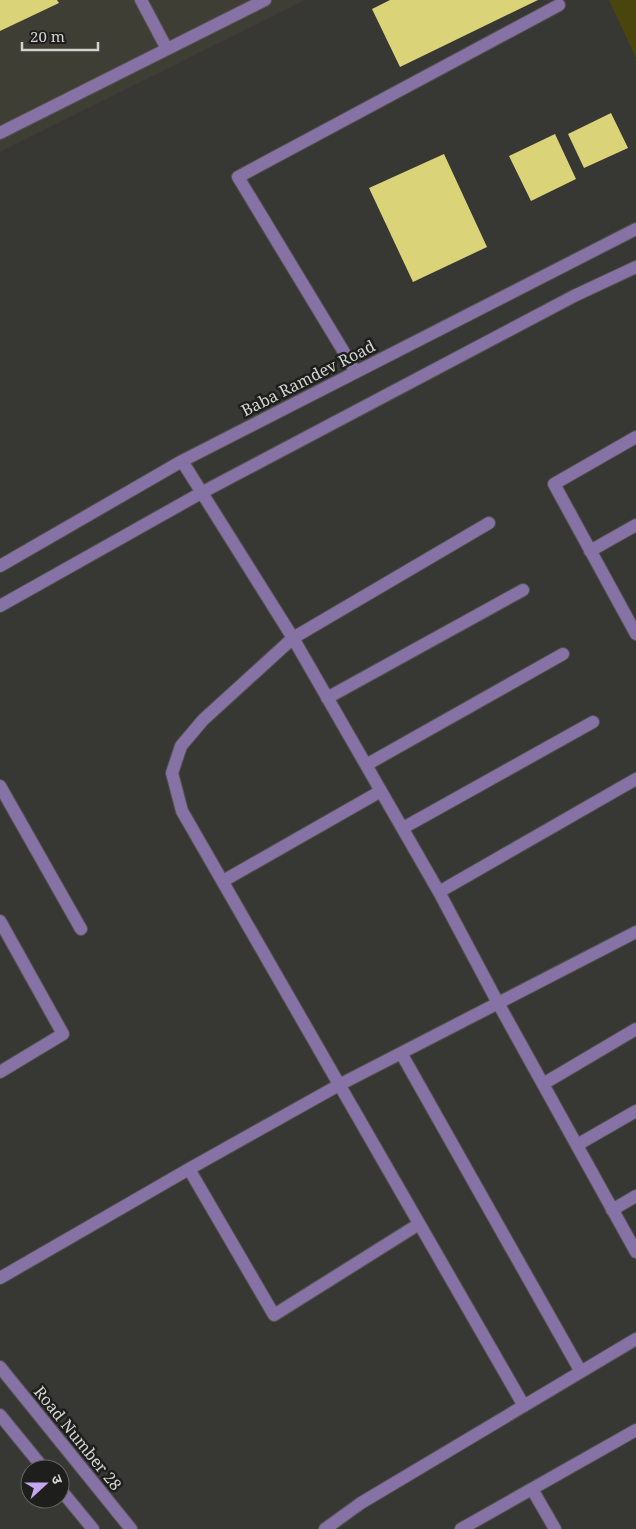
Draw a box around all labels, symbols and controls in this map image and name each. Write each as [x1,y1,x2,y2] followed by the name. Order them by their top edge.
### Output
[22,20,99,52] scale bar
[30,26,65,46] text: 20 m
[237,335,379,421] street label: Baba Ramdev Road
[29,1381,127,1495] street label: Road Number 28
[20,1459,70,1509] north arrow
[47,1472,68,1487] text: उ

